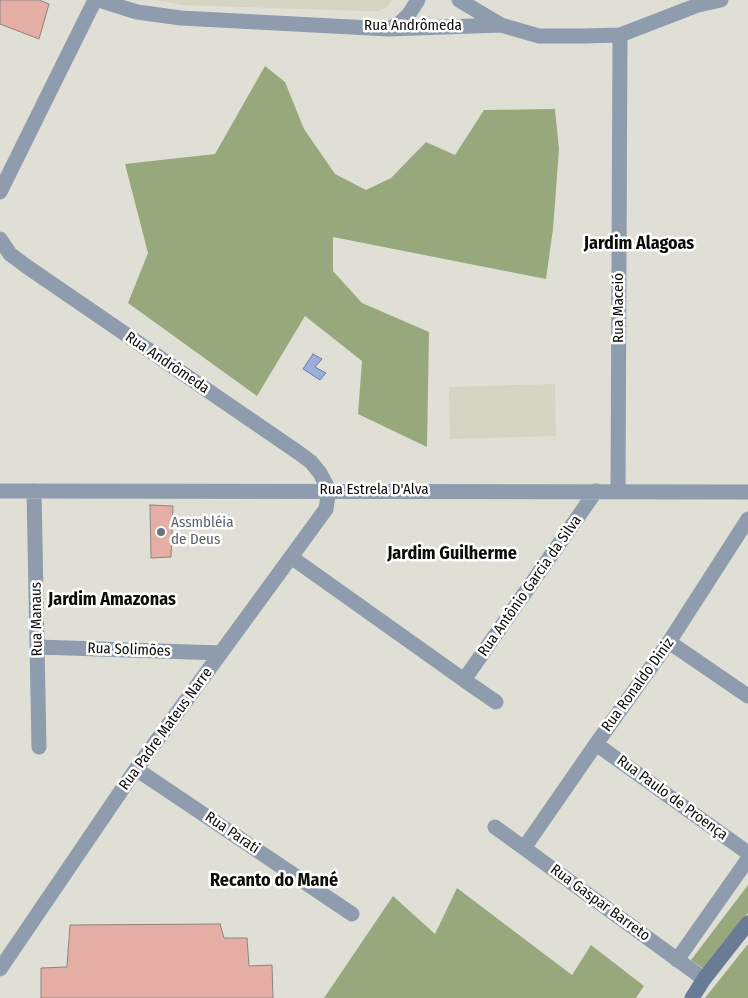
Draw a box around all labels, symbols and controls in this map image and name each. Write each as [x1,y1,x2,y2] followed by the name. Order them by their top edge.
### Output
[364,17,462,35] street label: Rua Andrômeda
[584,233,694,255] district label: Jardim Alagoas
[610,273,628,343] street label: Rua Maceió
[121,328,213,398] street label: Rua Andrômeda
[320,481,428,499] street label: Rua Estrela D'Alva
[474,512,586,660] street label: Rua Antônio Garcia da Silva
[171,514,233,549] place label: Assmbléia de Deus
[155,526,167,538] marker: Assmbléia de Deus
[387,543,517,565] district label: Jardim Guilherme
[27,582,47,656] street label: Rua Manaus
[48,589,176,611] district label: Jardim Amazonas
[598,635,678,735] street label: Rua Ronaldo Diniz
[87,640,171,660] street label: Rua Solimões
[116,664,216,794] street label: Rua Padre Mateus Narre
[613,752,731,844] street label: Rua Paulo de Proença
[201,808,263,858] street label: Rua Parati
[547,861,653,945] street label: Rua Gaspar Barreto
[210,870,338,892] district label: Recanto do Mané

